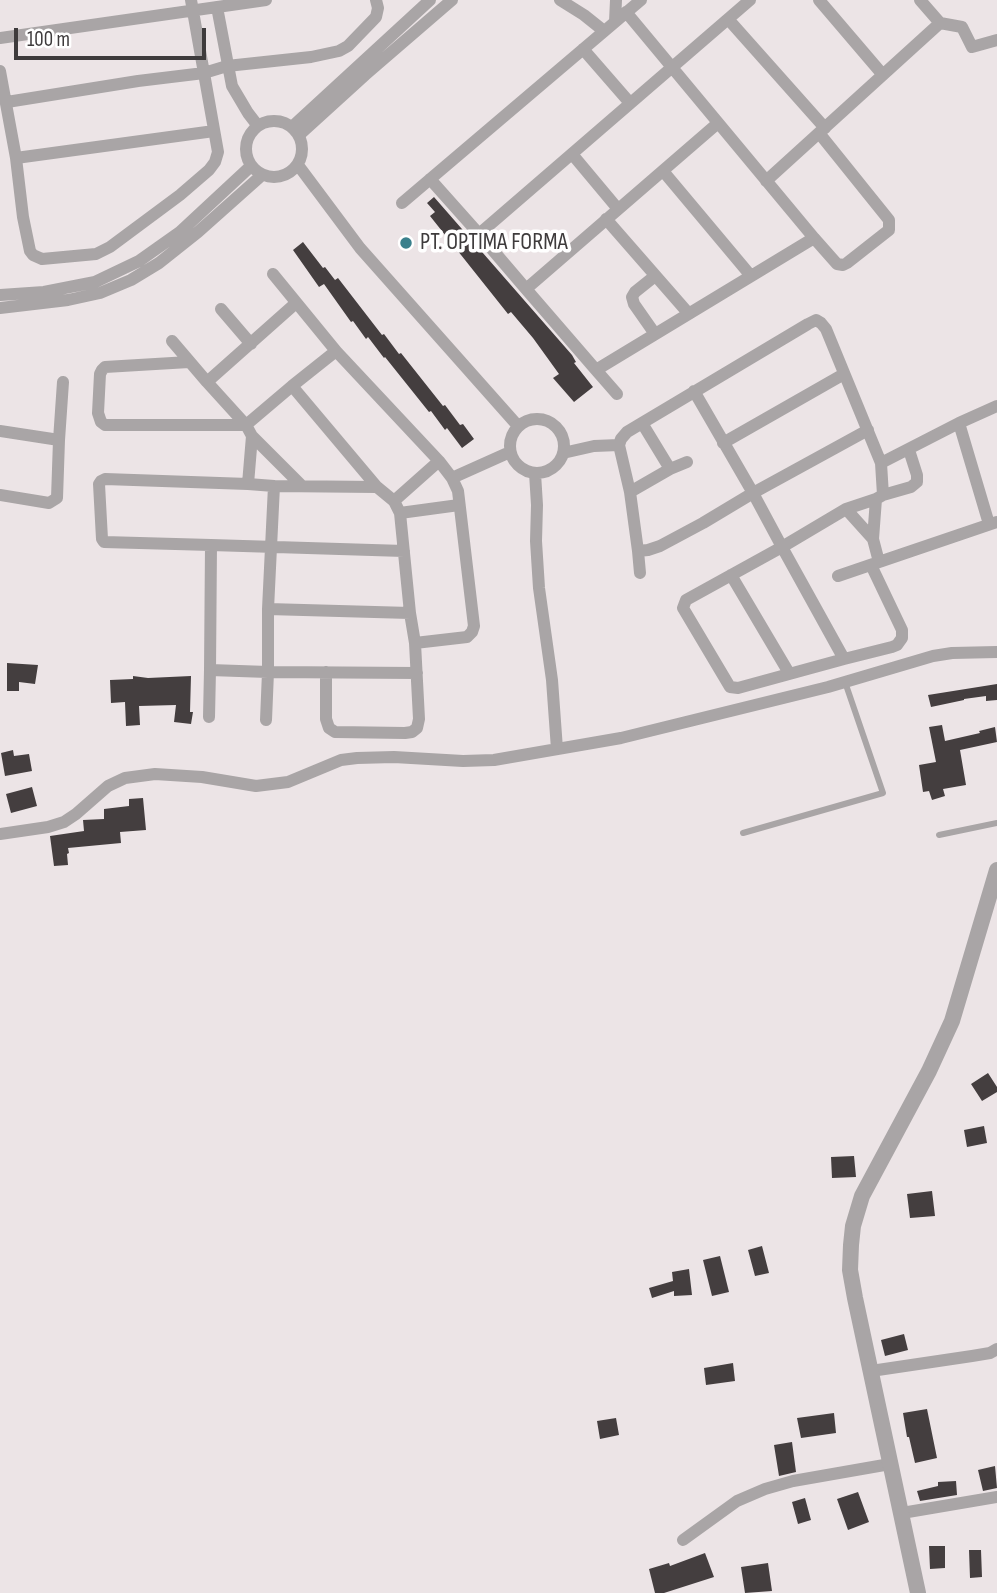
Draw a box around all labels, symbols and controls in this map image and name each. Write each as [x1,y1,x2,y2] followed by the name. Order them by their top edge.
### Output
[18,14,210,58] scale bar
[27,27,70,52] text: 100 m
[420,229,568,257] place label: PT. OPTIMA FORMA
[398,235,414,251] marker: PT. OPTIMA FORMA

